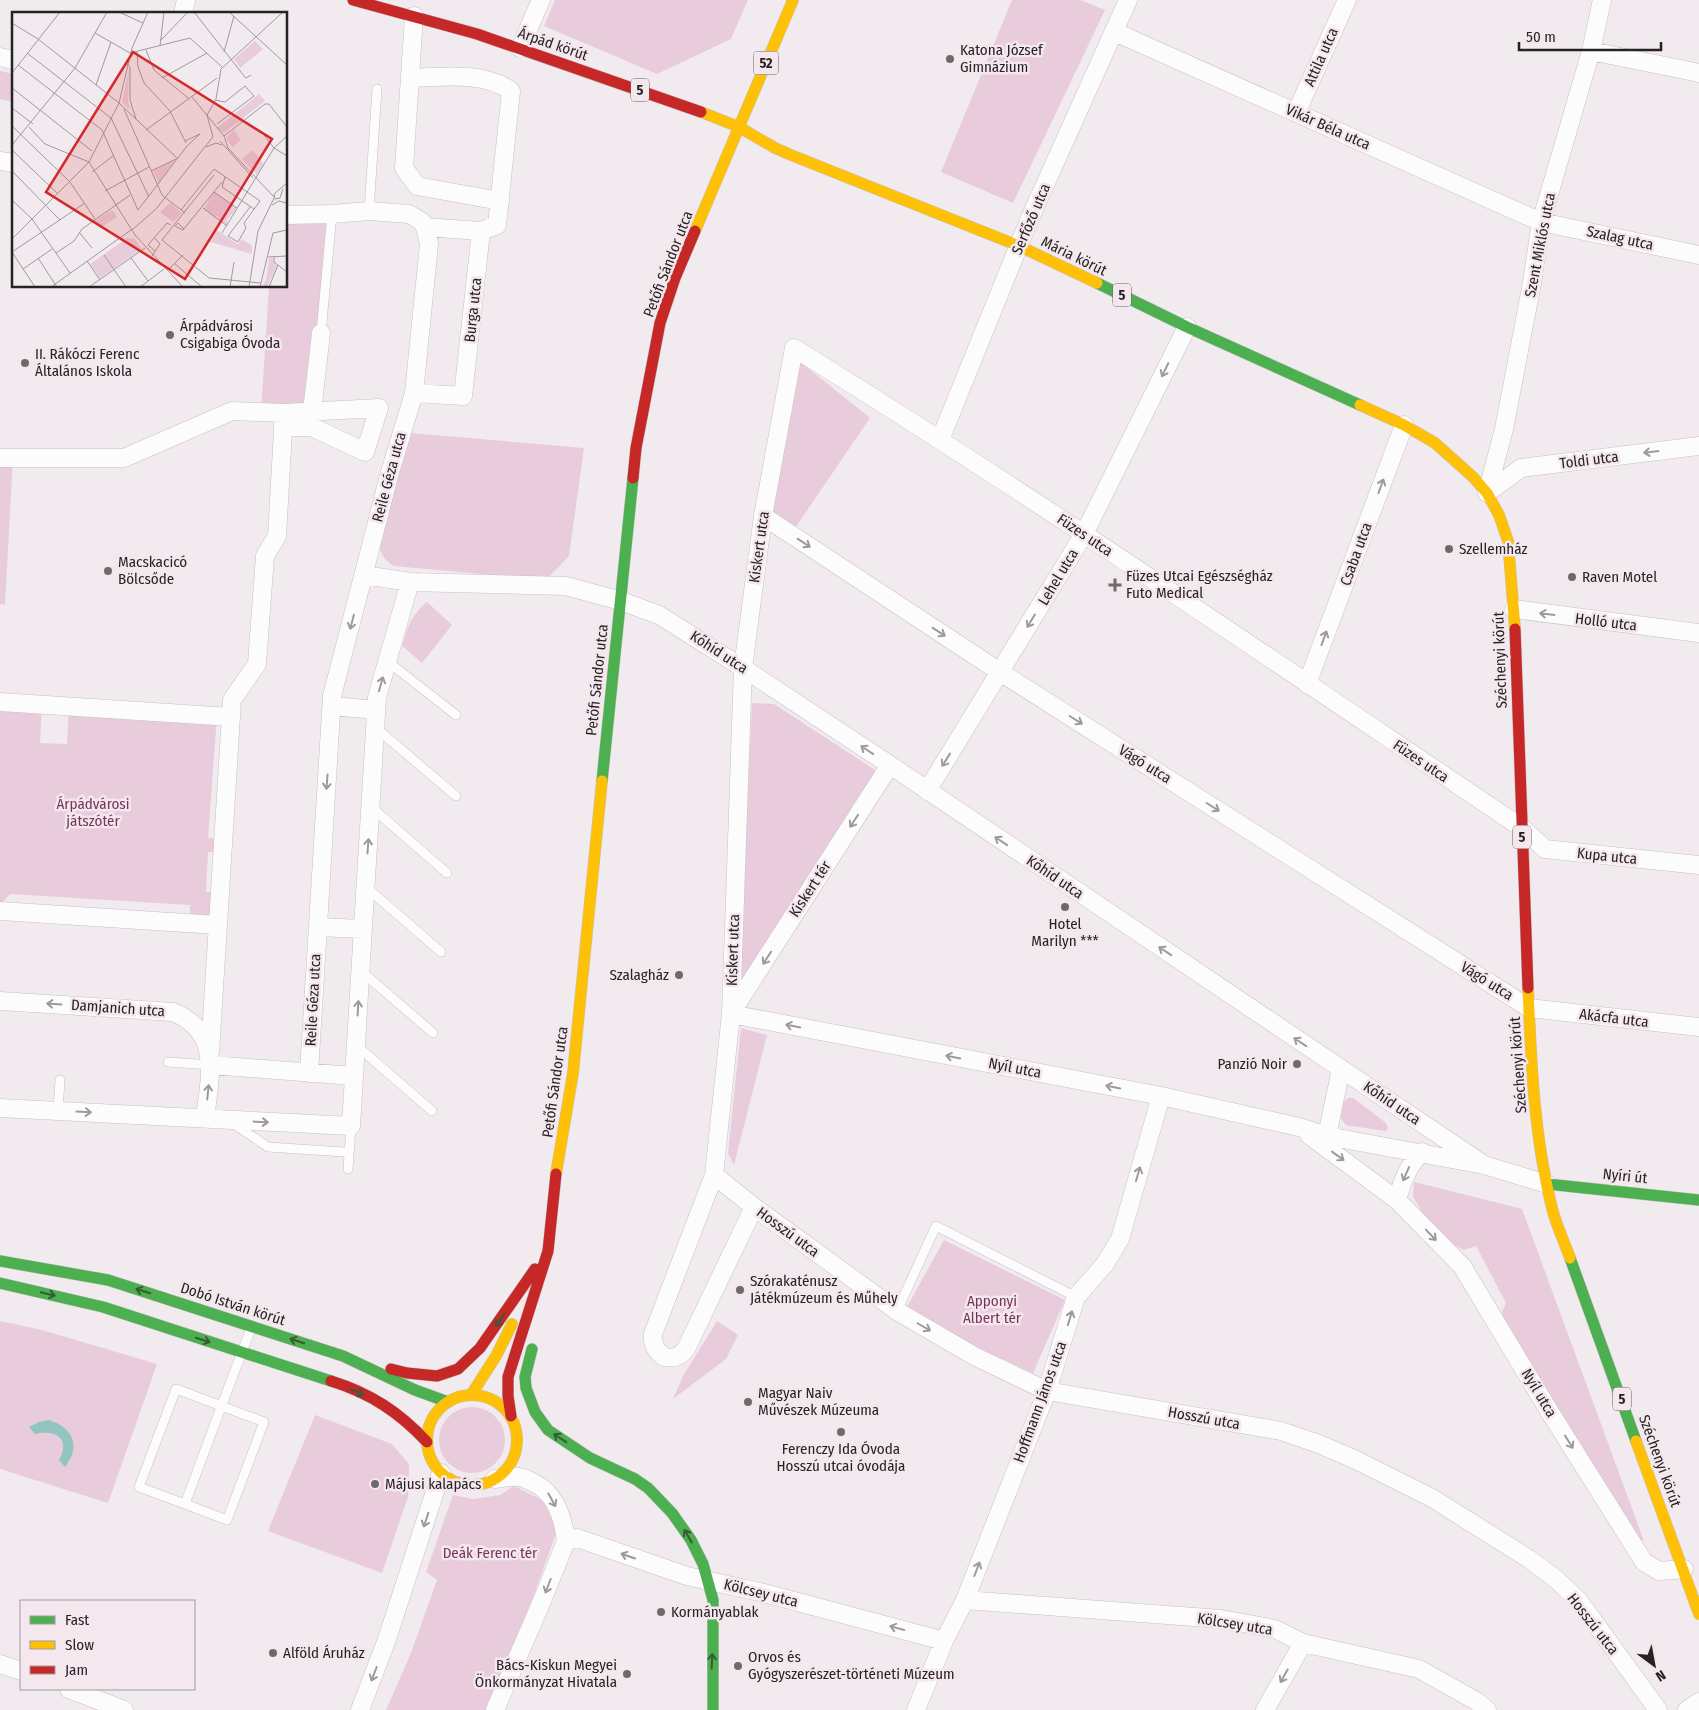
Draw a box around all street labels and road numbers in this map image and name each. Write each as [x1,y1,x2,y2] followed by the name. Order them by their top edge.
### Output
[516,24,590,64] street label: Árpád körút
[1300,25,1342,89] street label: Attila utca
[754,52,778,74] road number: 52
[631,78,649,102] road number: 5
[1283,100,1373,154] street label: Vikár Béla utca
[1008,181,1054,257] street label: Serfőző utca
[1521,191,1559,299] street label: Szent Miklós utca
[639,208,697,320] street label: Petőfi Sándor utca
[1585,222,1655,254] street label: Szalag utca
[1038,232,1110,280] street label: Mária körút
[461,277,485,343] street label: Burga utca
[1113,284,1131,306] road number: 5
[368,430,410,524] street label: Reile Géza utca
[1558,447,1620,473] street label: Toldi utca
[745,510,773,584] street label: Kiskert utca
[1054,510,1116,560] street label: Füzes utca
[1336,520,1376,588] street label: Csaba utca
[1034,546,1082,608] street label: Lehel utca
[1574,609,1638,635] street label: Holló utca
[1489,611,1511,709] street label: Széchenyi körút
[582,623,612,737] street label: Petőfi Sándor utca
[687,627,751,677] street label: Kőhíd utca
[1390,736,1452,786] street label: Füzes utca
[1115,741,1175,787] street label: Vágó utca
[1513,826,1531,849] road number: 5
[1576,844,1638,868] street label: Kupa utca
[1023,851,1087,903] street label: Kőhíd utca
[785,857,835,920] street label: Kiskert tér
[723,914,743,986] street label: Kiskert utca
[302,953,324,1047] street label: Reile Géza utca
[1457,958,1517,1004] street label: Vágó utca
[70,996,166,1020] street label: Damjanich utca
[1578,1005,1650,1031] street label: Akácfa utca
[1506,1016,1530,1114] street label: Széchenyi körút
[538,1025,572,1139] street label: Petőfi Sándor utca
[987,1054,1043,1082] street label: Nyíl utca
[1360,1077,1424,1129] street label: Kőhíd utca
[1602,1165,1648,1187] street label: Nyíri út
[753,1203,823,1261] street label: Hosszú utca
[178,1279,288,1329] street label: Dobó István körút
[1010,1339,1070,1465] street label: Hoffmann János utca
[1518,1366,1560,1420] street label: Nyíl utca
[1613,1388,1631,1410] road number: 5
[1167,1403,1241,1433] street label: Hosszú utca
[1635,1412,1685,1510] street label: Széchenyi körút
[722,1575,800,1611] street label: Kölcsey utca
[1563,1590,1623,1658] street label: Hosszú utca
[1196,1609,1274,1639] street label: Kölcsey utca

